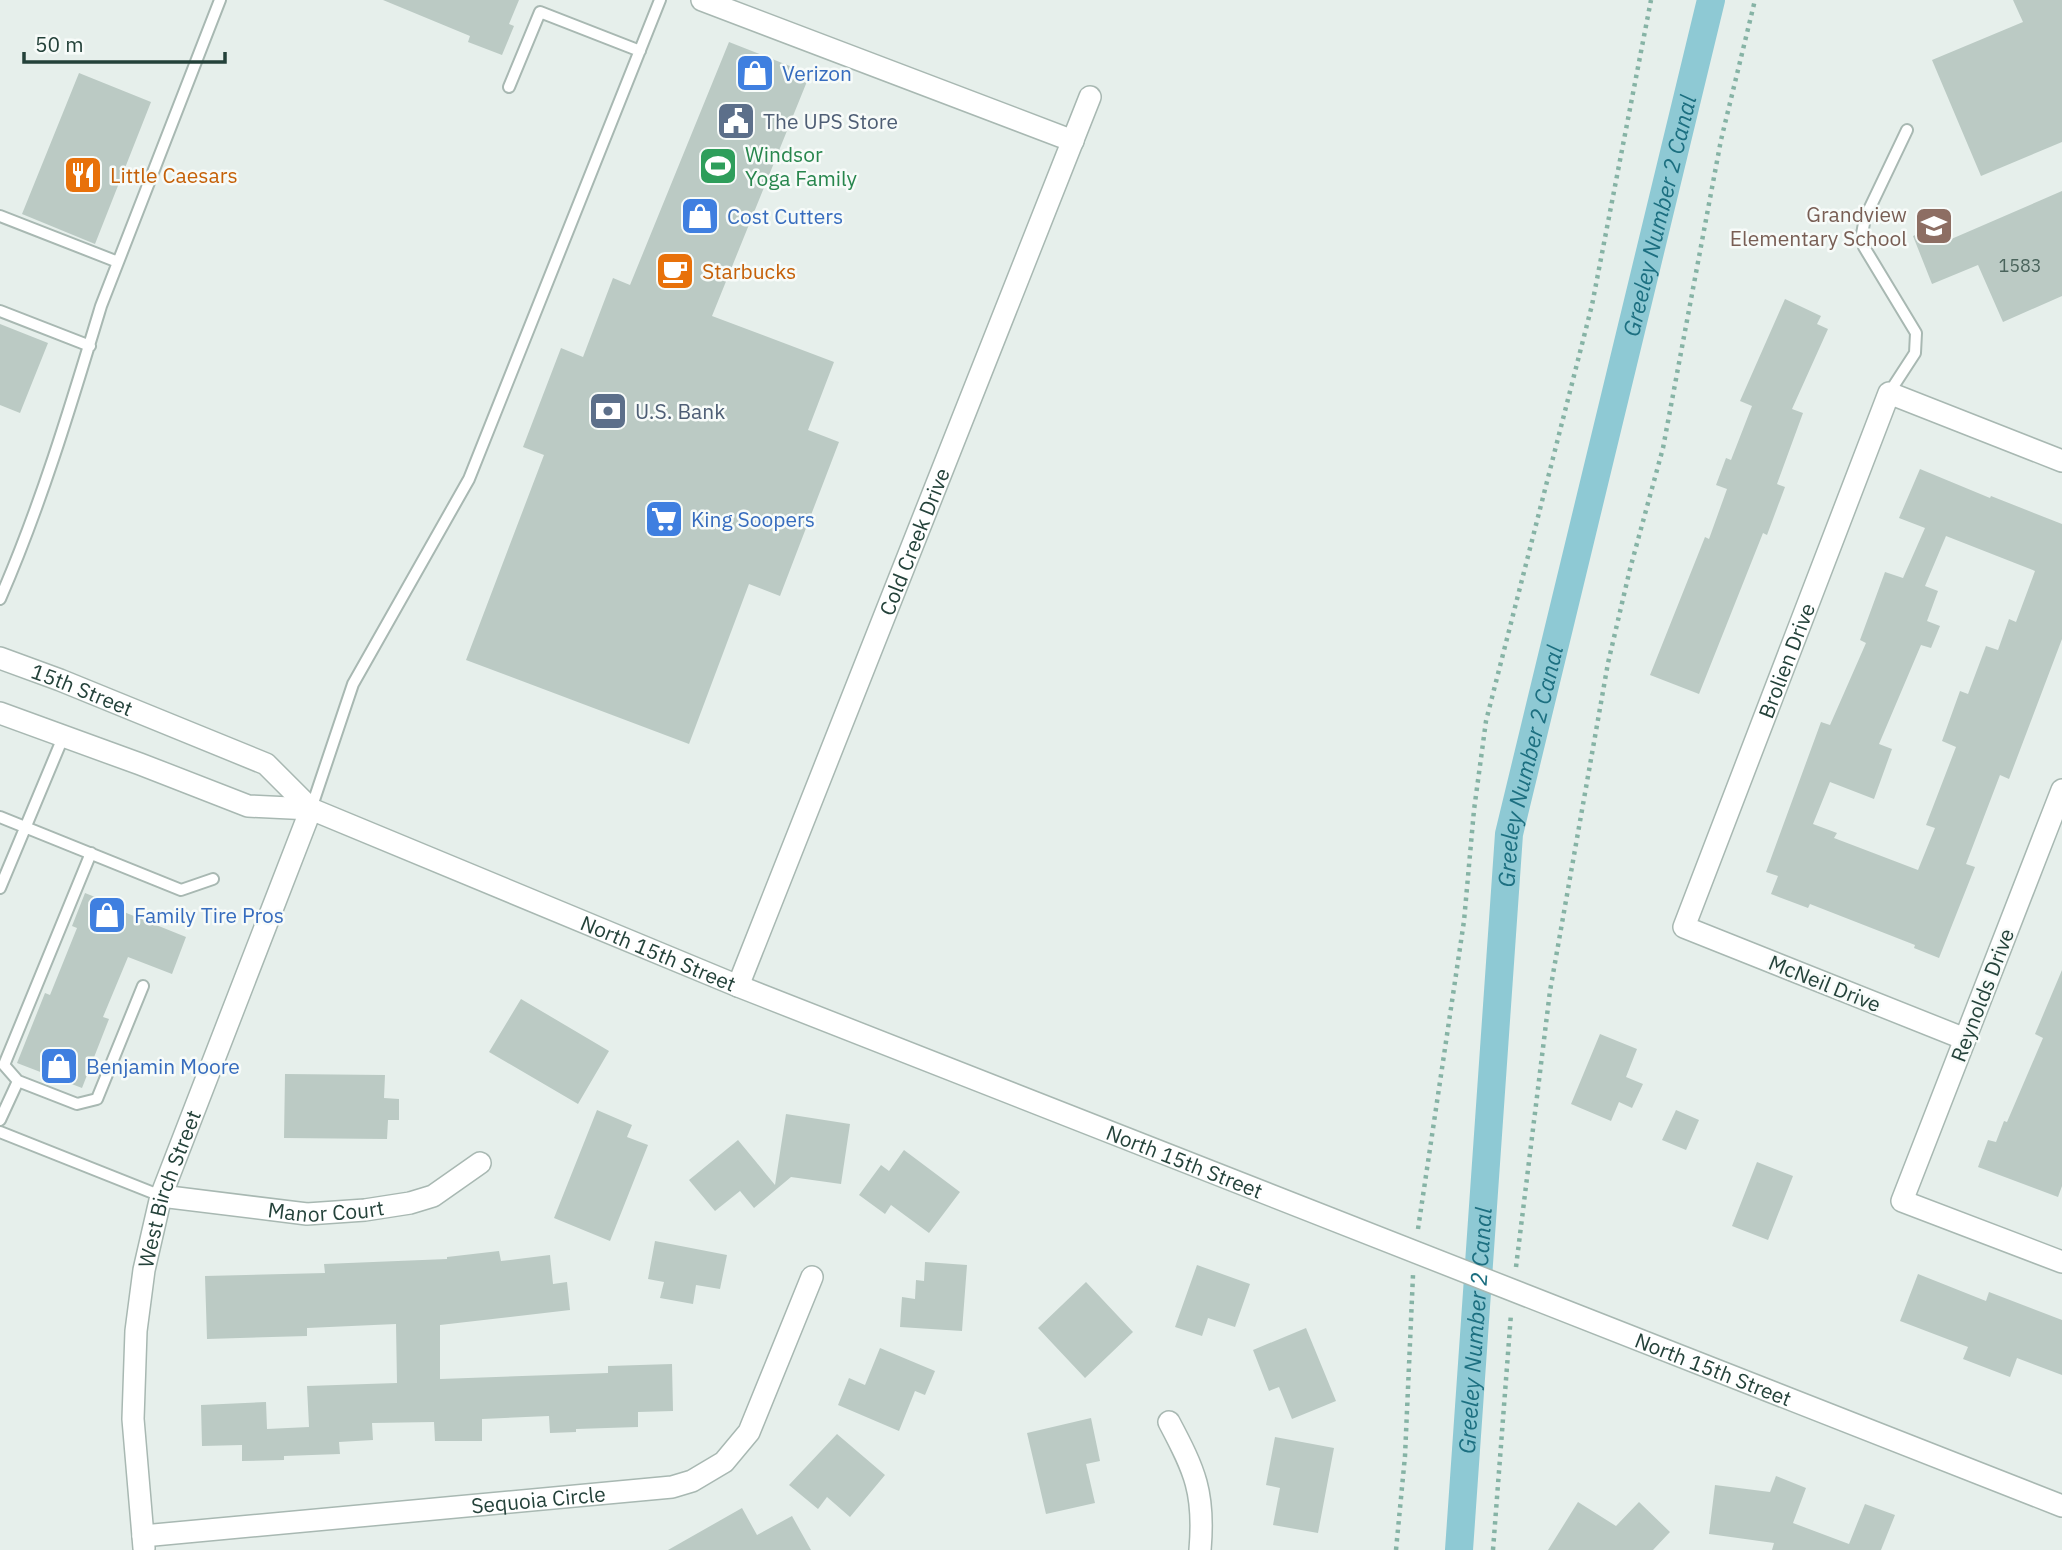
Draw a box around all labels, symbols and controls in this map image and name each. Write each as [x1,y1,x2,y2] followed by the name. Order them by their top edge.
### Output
[24,21,226,65] scale bar
[35,30,84,58] text: 50 m
[734,52,776,94] shop icon: Verizon
[782,59,852,87] place label: Verizon
[1615,91,1703,339] water label: Greeley Number 2 Canal
[715,100,757,142] public building icon: The UPS Store
[763,107,898,135] place label: The UPS Store
[745,140,858,192] place label: Windsor Yoga Family
[697,145,739,187] sports icon: Windsor Yoga Family
[62,154,104,196] restaurant icon: Little Caesars
[110,161,238,189] place label: Little Caesars
[679,195,721,237] shop icon: Cost Cutters
[1730,200,1907,252] place label: Grandview Elementary School
[727,202,843,230] place label: Cost Cutters
[1913,205,1955,247] school or university icon: Grandview Elementary School
[654,250,696,292] cafe icon: Starbucks
[1998,254,2042,277] house number: 1583
[702,257,796,285] place label: Starbucks
[587,390,629,432] bank icon: U.S. Bank
[635,397,725,425] place label: U.S. Bank
[872,464,956,619] street label: Cold Creek Drive
[643,498,685,540] supermarket icon: King Soopers
[691,505,815,533] place label: King Soopers
[1752,599,1821,722] street label: Brolien Drive
[1490,641,1569,888] water label: Greeley Number 2 Canal
[28,657,137,722] street label: 15th Street
[86,894,128,936] shop icon: Family Tire Pros
[134,901,284,929] place label: Family Tire Pros
[576,908,740,998] street label: North 15th Street
[1944,924,2020,1066] street label: Reynolds Drive
[1765,948,1885,1018] street label: McNeil Drive
[38,1045,80,1087] shop icon: Benjamin Moore
[86,1052,240,1080] place label: Benjamin Moore
[131,1106,207,1270] street label: West Birch Street
[1102,1118,1267,1205] street label: North 15th Street
[266,1193,386,1228] street label: Manor Court
[1451,1205,1498,1455] water label: Greeley Number 2 Canal
[1631,1326,1796,1412] street label: North 15th Street
[470,1479,607,1520] street label: Sequoia Circle

